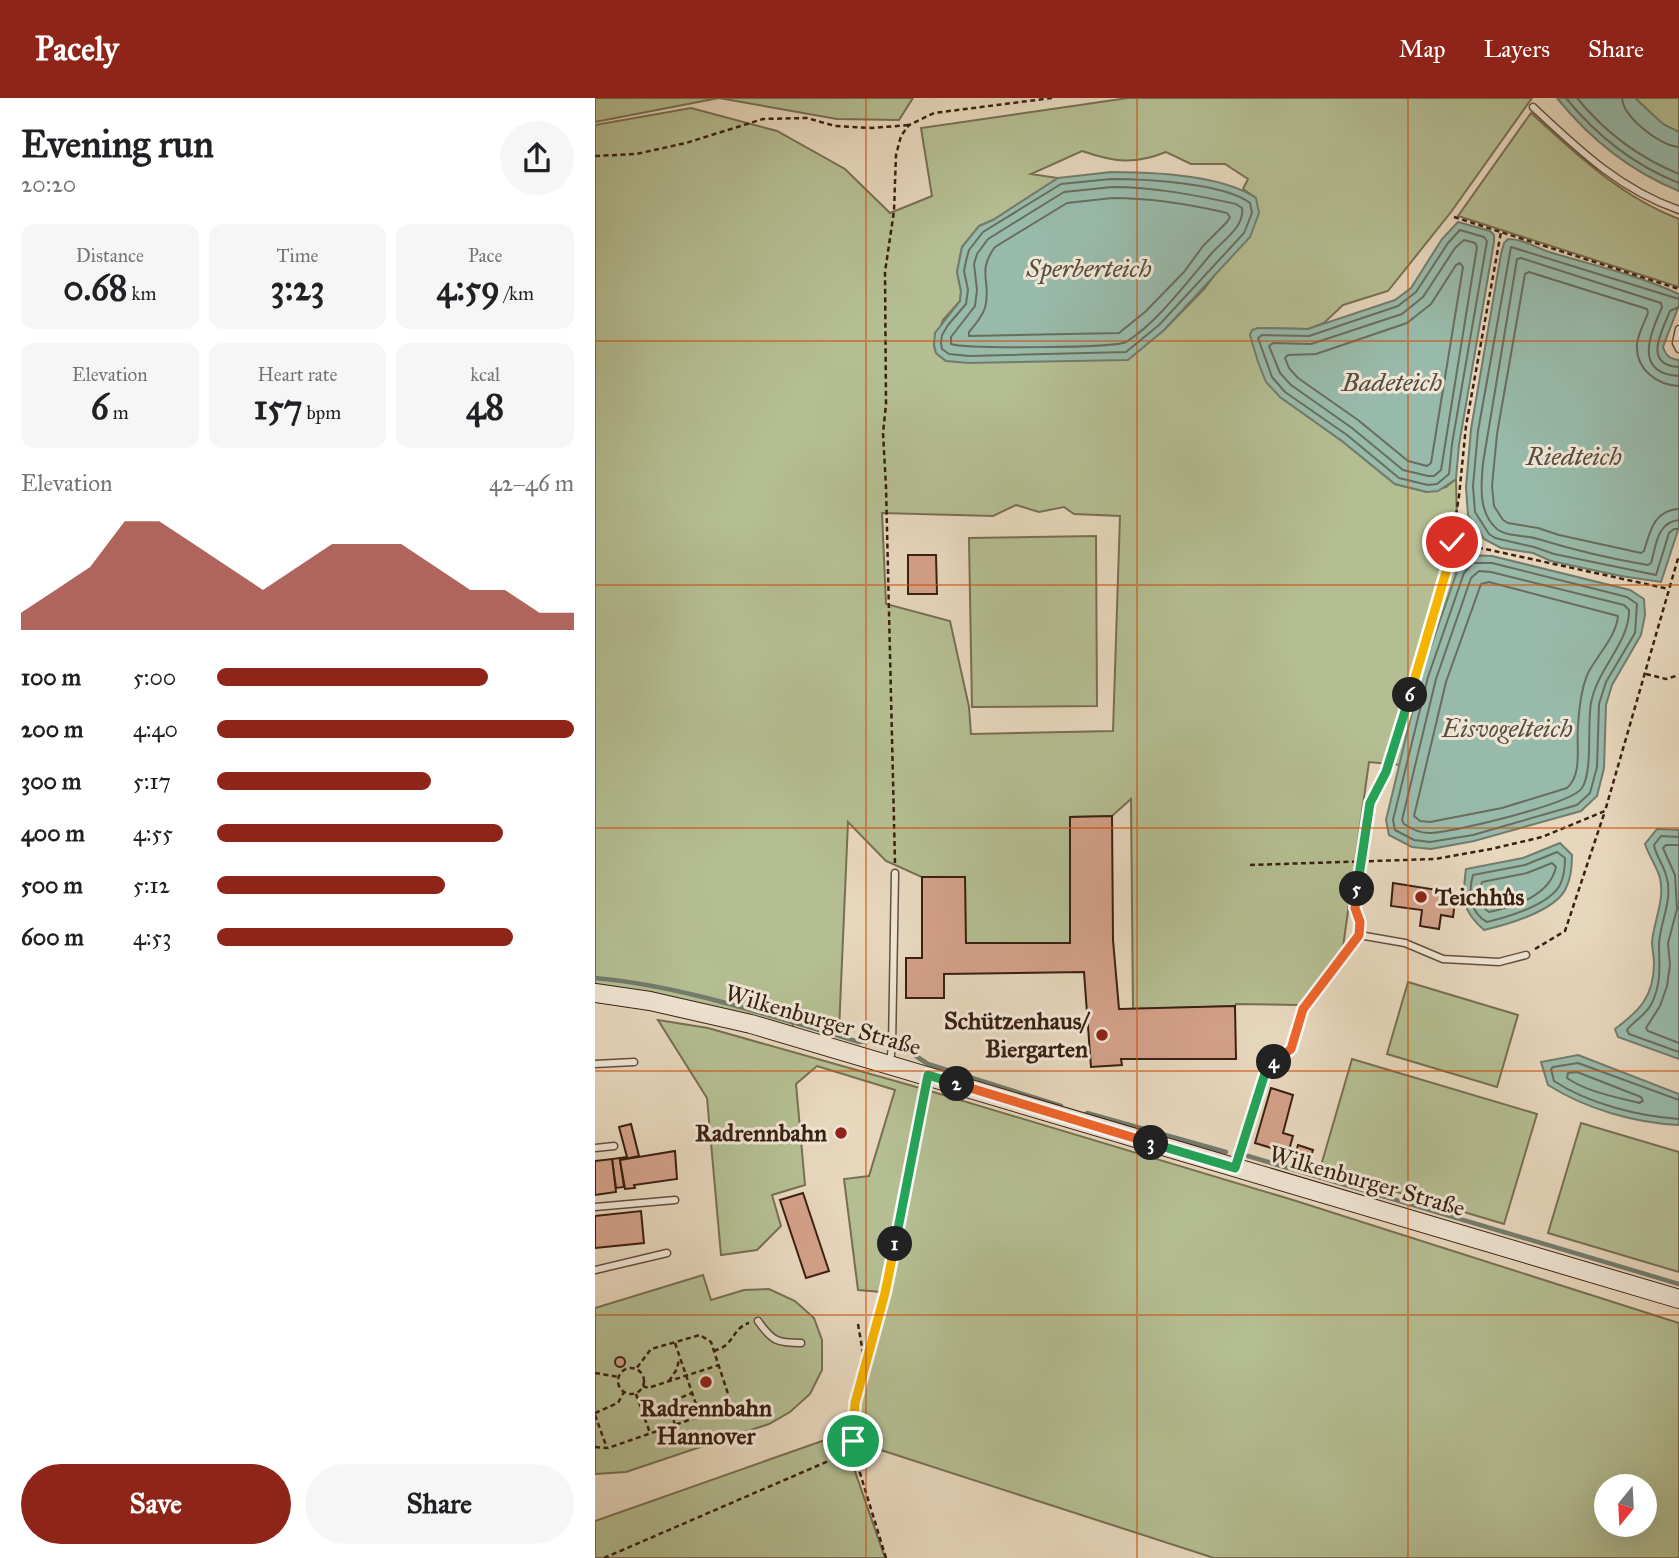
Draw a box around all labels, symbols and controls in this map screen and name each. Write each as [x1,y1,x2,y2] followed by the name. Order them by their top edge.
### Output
[35,29,119,69] text: Pacely
[1399,34,1446,64] text: Map
[1484,34,1550,64] text: Layers
[1588,34,1644,64] text: Share
[21,121,214,167] text: Evening run
[500,121,574,195] button: share
[21,170,76,198] text: 20:20
[76,244,144,267] text: Distance
[276,244,319,267] text: Time
[468,244,502,267] text: Pace
[1025,252,1152,285] water label: Sperberteich
[63,267,127,310] text: 0.68
[270,267,325,310] text: 3:23
[436,267,500,310] text: 4:59
[127,282,156,305] text: km
[500,282,534,305] text: /km
[72,363,148,386] text: Elevation
[258,363,337,386] text: Heart rate
[470,363,500,386] text: kcal
[1341,366,1443,398] water label: Badeteich
[91,386,109,429] text: 6
[254,386,302,429] text: 157
[466,386,504,429] text: 48
[109,401,129,424] text: m
[302,401,341,424] text: bpm
[1525,440,1622,472] water label: Riedteich
[21,469,112,497] text: Elevation
[489,469,574,497] text: 42–46 m
[1422,512,1482,572] pin
[1433,523,1471,561] icon: check
[21,663,81,691] text: 100 m
[133,663,176,691] text: 5:00
[1393,678,1427,712] pin: 6
[1405,683,1414,706] text: 6
[1440,712,1573,744] water label: Eisvogelteich
[21,715,83,743] text: 200 m
[133,715,178,743] text: 4:40
[21,767,81,795] text: 300 m
[133,767,171,795] text: 5:17
[21,819,85,847] text: 400 m
[133,819,173,847] text: 4:55
[21,871,83,899] text: 500 m
[133,871,170,899] text: 5:12
[1339,872,1375,906] pin: 5
[1352,877,1361,900] text: 5
[1434,882,1524,912] place label: Teichhûs
[1413,889,1429,905] marker: Teichhûs
[21,923,84,951] text: 600 m
[133,923,172,951] text: 4:53
[722,978,924,1062] street label: Wilkenburger Straße
[944,1006,1091,1064] place label: Schützenhaus/ Biergarten
[1094,1027,1110,1043] marker: Schützenhaus/ Biergarten
[1257,1044,1291,1080] pin: 4
[1268,1050,1279,1073] text: 4
[939,1066,975,1102] pin: 2
[952,1072,961,1095] text: 2
[695,1118,827,1148] place label: Radrennbahn
[833,1125,849,1141] marker: Radrennbahn
[1133,1126,1169,1160] pin: 3
[1147,1131,1154,1154] text: 3
[1266,1139,1468,1223] street label: Wilkenburger Straße
[877,1226,913,1262] pin: 1
[891,1232,898,1255] text: 1
[698,1374,714,1390] marker: Radrennbahn Hannover
[640,1393,772,1451] place label: Radrennbahn Hannover
[823,1411,883,1471] pin
[834,1422,872,1460] icon: arrive
[21,1464,291,1544] button: Save
[305,1464,574,1544] button: Share
[1594,1474,1657,1536] north arrow
[1594,1474,1657,1537] map controls

